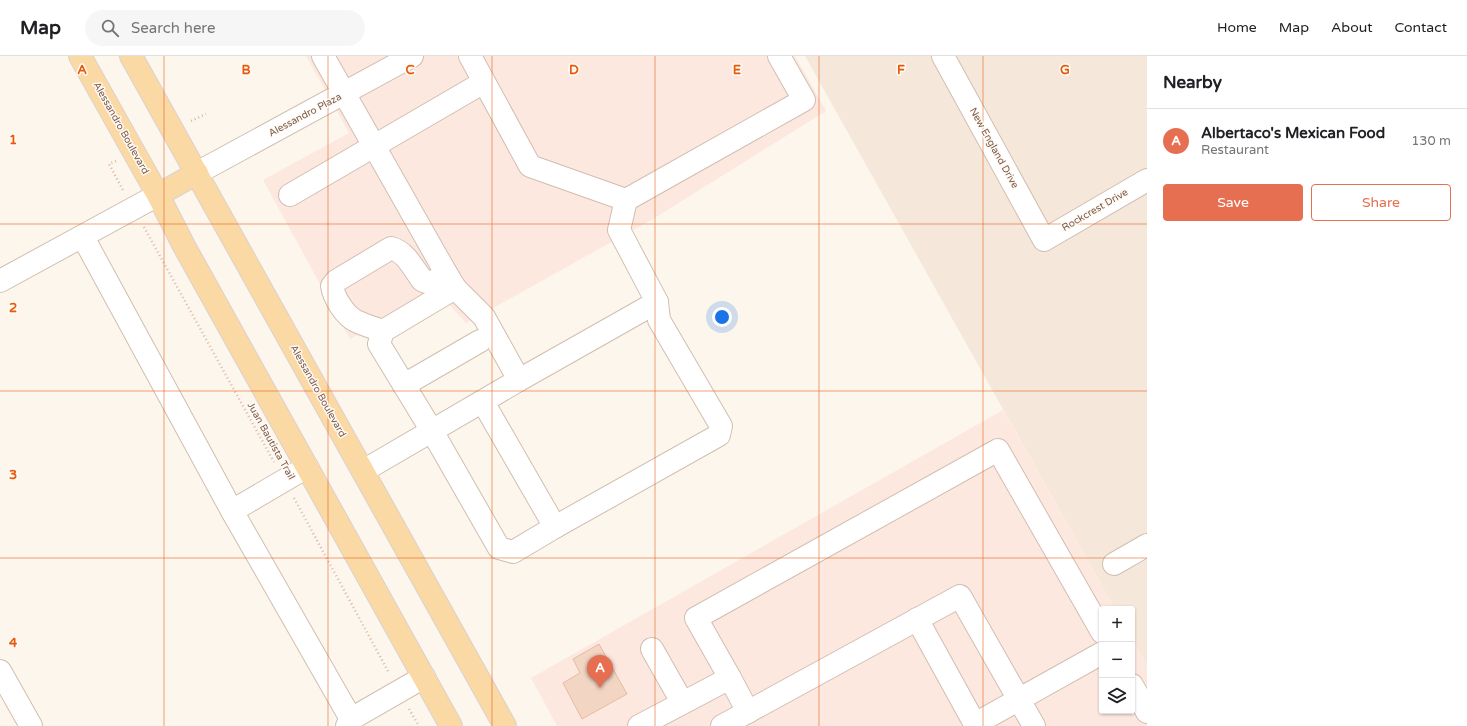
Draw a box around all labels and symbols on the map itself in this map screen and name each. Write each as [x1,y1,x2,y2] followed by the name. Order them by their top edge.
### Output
[77,62,87,78] text: A
[241,62,251,78] text: B
[405,62,415,78] text: C
[569,62,579,78] text: D
[733,62,741,78] text: E
[897,62,905,78] text: F
[1060,62,1070,78] text: G
[91,80,151,176] street label: Alessandro Boulevard
[266,91,344,139] street label: Alessandro Plaza
[967,106,1021,191] street label: New England Drive
[9,132,17,148] text: 1
[1060,186,1130,234] street label: Rockcrest Drive
[9,300,17,316] text: 2
[712,307,732,327] your location
[288,343,348,439] street label: Alessandro Boulevard
[245,400,297,482] street label: Juan Bautista Trail
[9,467,17,483] text: 3
[9,635,18,651] text: 4
[587,655,613,688] pin: A

